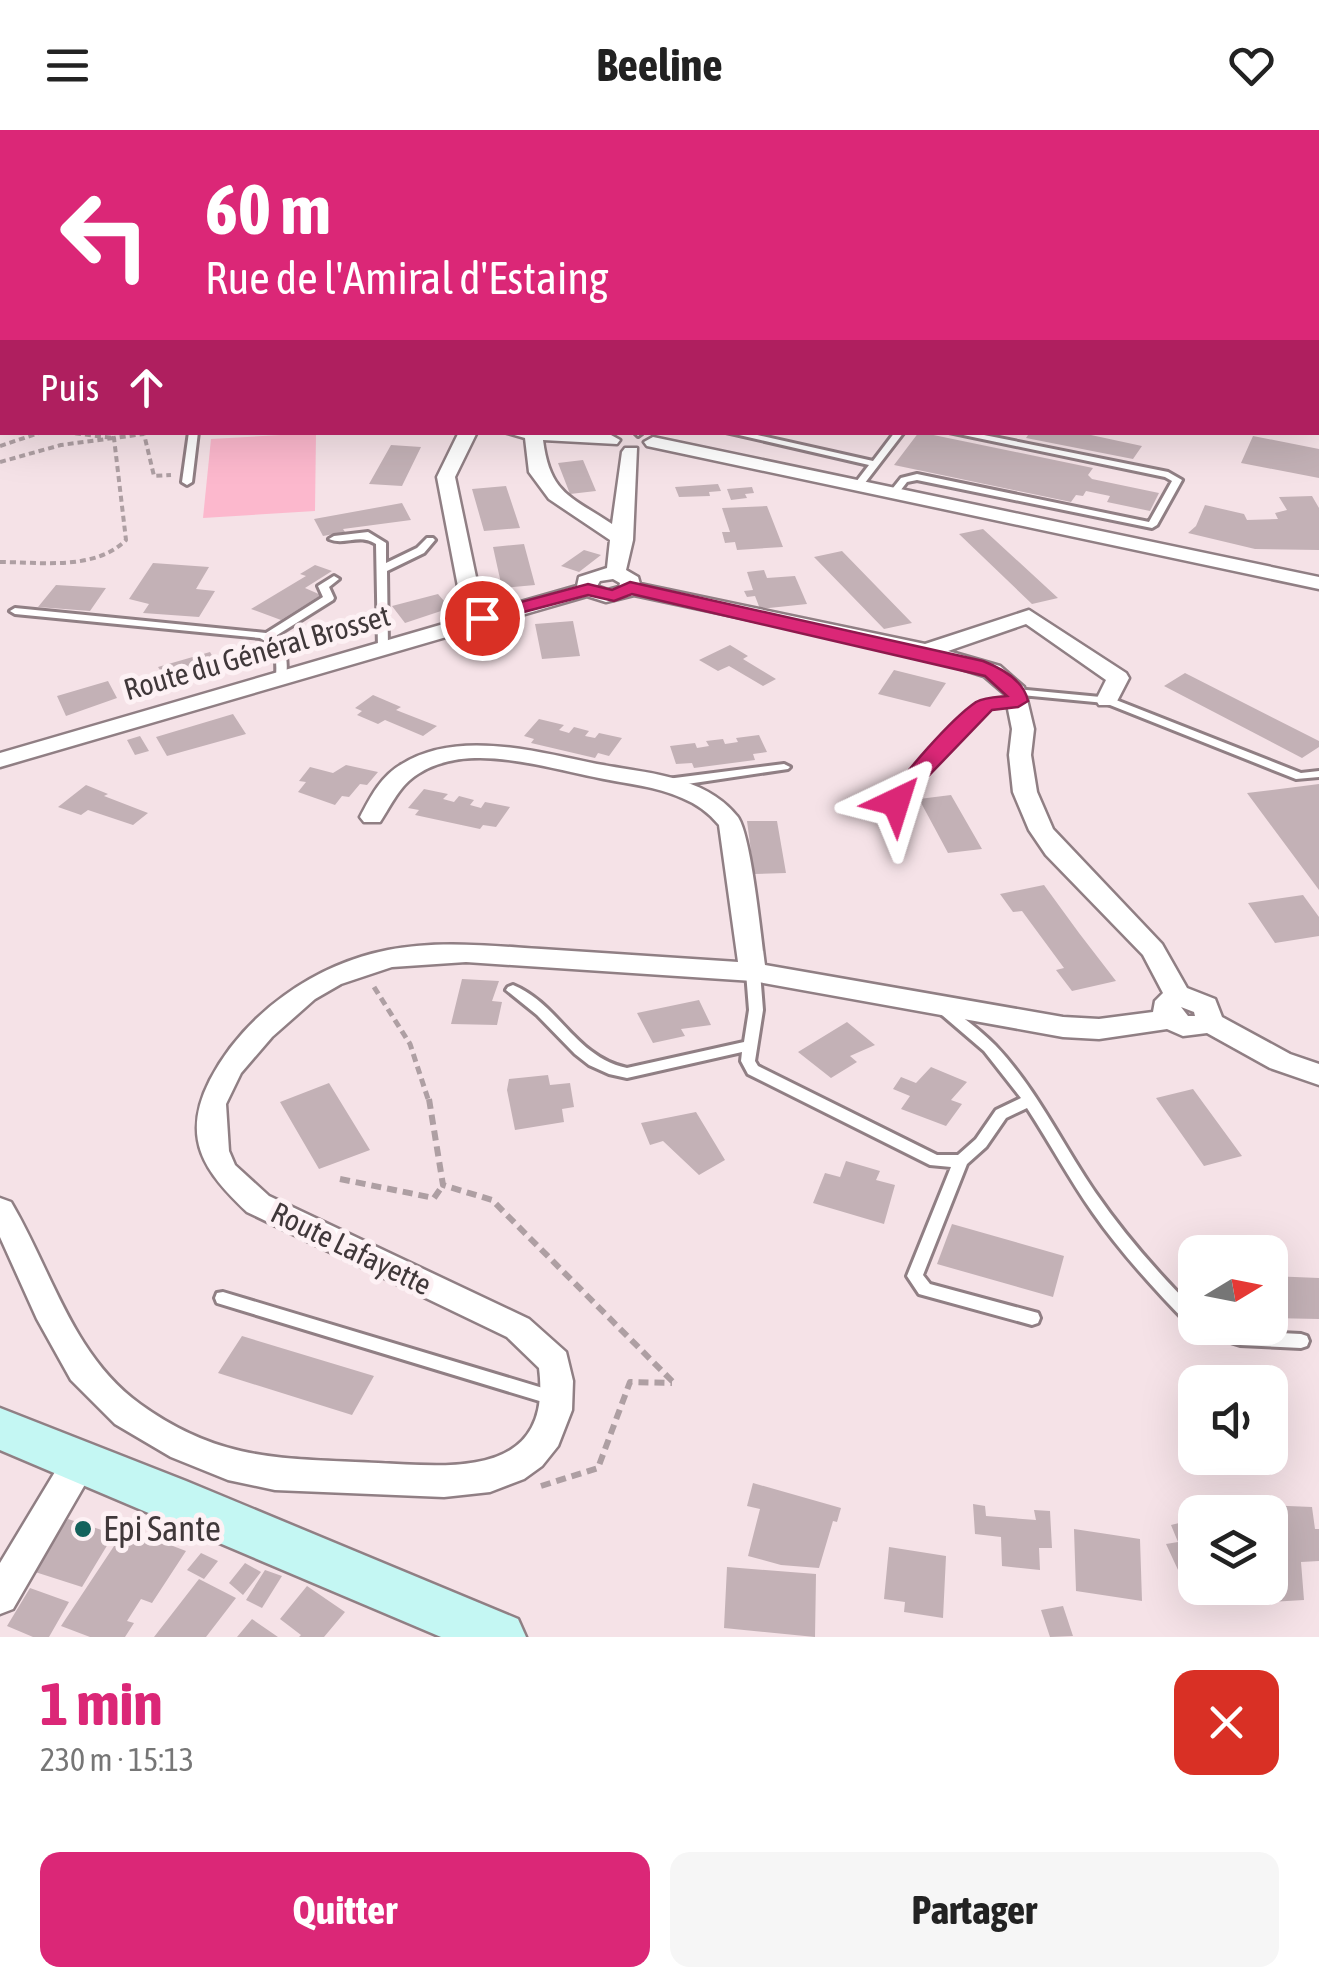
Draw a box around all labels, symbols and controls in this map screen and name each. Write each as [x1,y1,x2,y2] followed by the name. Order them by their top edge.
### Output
[40,38,95,93] icon: menu
[1224,38,1279,93] icon: heart
[596,39,723,91] text: Beeline
[205,169,331,249] text: 60 m
[40,170,170,300] icon: left
[205,252,608,304] text: Rue de l'Amiral d'Estaing
[119,360,174,415] icon: ahead
[40,366,99,409] text: Puis
[440,576,525,661] pin
[455,591,510,646] icon: arrive
[120,598,394,706] street label: Route du Général Brosset
[844,750,948,854] position arrow
[266,1195,437,1301] street label: Route Lafayette
[1178,1235,1288,1345] north arrow
[1178,1235,1288,1605] map controls
[1178,1365,1288,1475] button: sound
[1178,1495,1288,1605] button: layers
[103,1508,221,1548] place label: Epi Sante
[72,1518,94,1540] marker: Epi Sante
[40,1669,163,1738] text: 1 min
[1174,1670,1279,1775] button: close
[40,1741,194,1778] text: 230 m · 15:13
[40,1852,650,1967] button: Quitter
[670,1852,1279,1967] button: Partager

